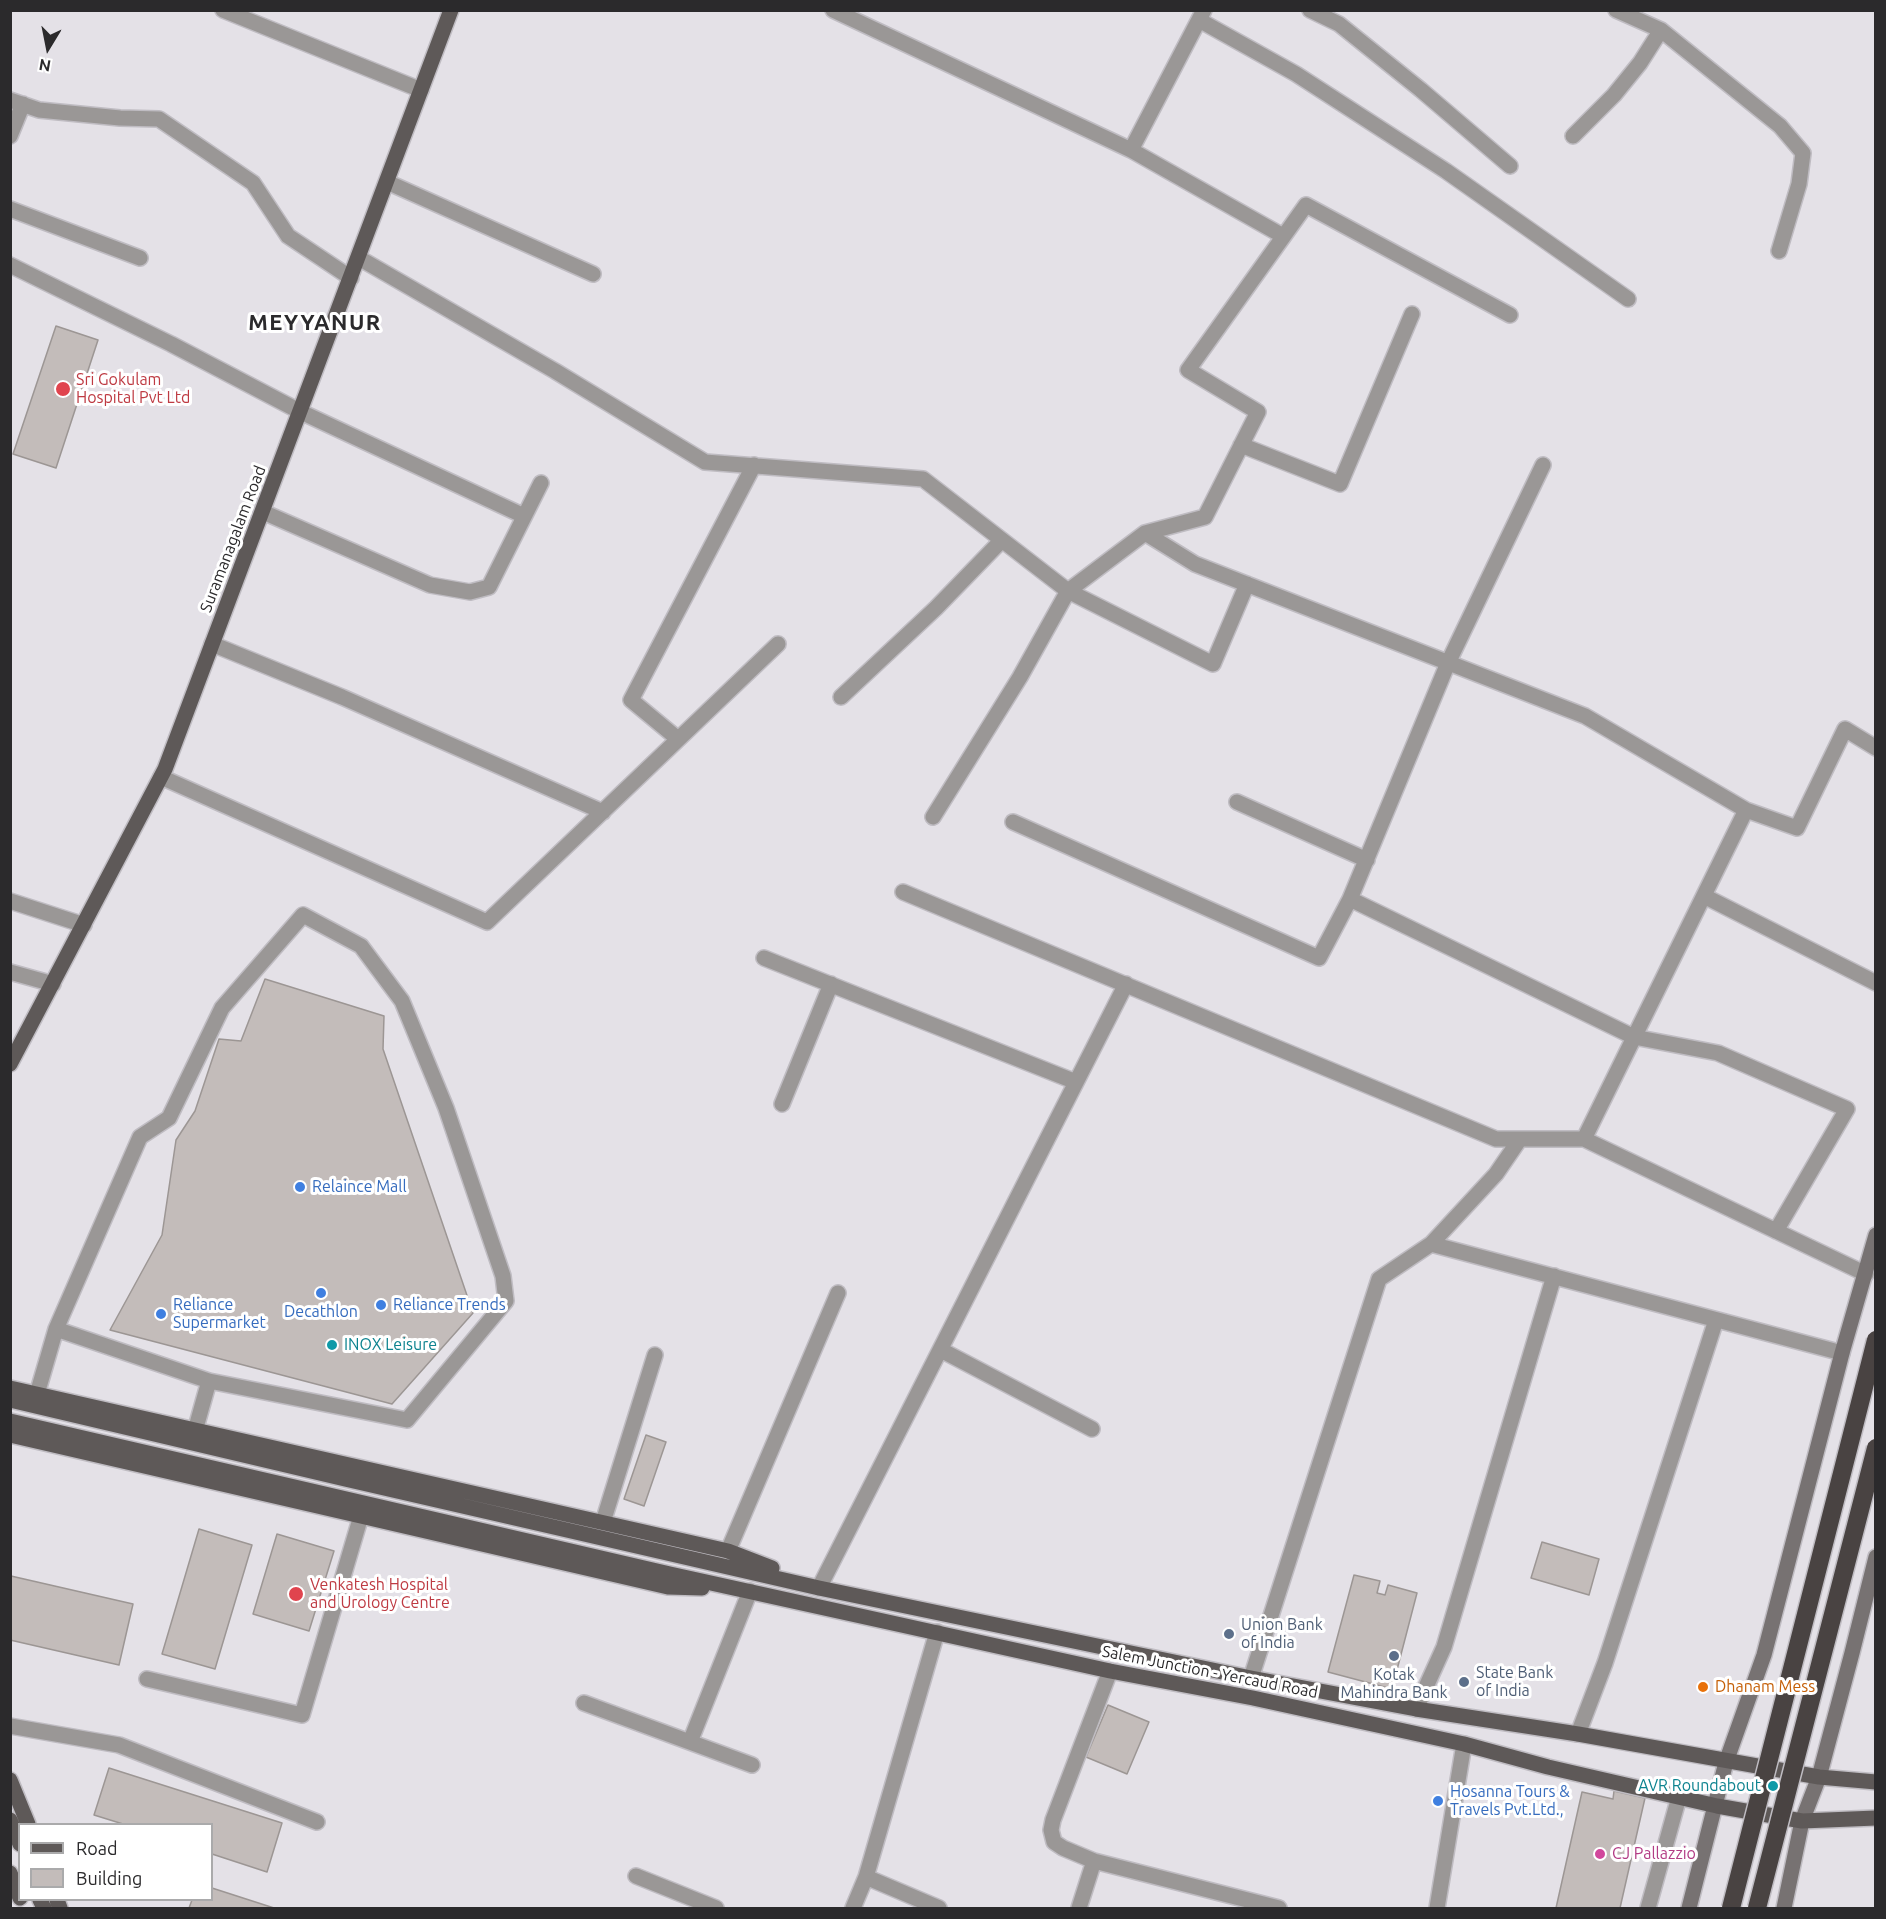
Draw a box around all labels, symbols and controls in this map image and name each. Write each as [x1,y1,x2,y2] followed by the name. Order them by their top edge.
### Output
[18,18,78,78] north arrow
[37,56,52,76] text: N
[248,310,382,336] district label: MEYYANUR
[76,370,190,408] place label: Sri Gokulam Hospital Pvt Ltd
[54,380,72,398] marker: Sri Gokulam Hospital Pvt Ltd
[196,463,270,615] street label: Suramanagalam Road
[312,1177,407,1197] place label: Relaince Mall
[293,1180,307,1194] marker: Relaince Mall
[314,1286,328,1300] marker: Decathlon
[173,1295,266,1333] place label: Reliance Supermarket
[393,1295,506,1315] place label: Reliance Trends
[374,1298,388,1312] marker: Reliance Trends
[284,1302,358,1322] place label: Decathlon
[154,1307,168,1321] marker: Reliance Supermarket
[344,1335,437,1355] place label: INOX Leisure
[325,1338,339,1352] marker: INOX Leisure
[310,1575,450,1613] place label: Venkatesh Hospital and Urology Centre
[287,1585,305,1603] marker: Venkatesh Hospital and Urology Centre
[1241,1615,1323,1653] place label: Union Bank of India
[1222,1627,1236,1641] marker: Union Bank of India
[1100,1642,1320,1702] street label: Salem Junction - Yercaud Road
[1387,1649,1401,1663] marker: Kotak Mahindra Bank
[1476,1663,1553,1701] place label: State Bank of India
[1340,1665,1448,1703] place label: Kotak Mahindra Bank
[1457,1675,1471,1689] marker: State Bank of India
[1715,1677,1815,1697] place label: Dhanam Mess
[1696,1680,1710,1694] marker: Dhanam Mess
[1638,1776,1761,1796] place label: AVR Roundabout
[1766,1779,1780,1793] marker: AVR Roundabout
[1450,1782,1570,1820] place label: Hosanna Tours & Travels Pvt.Ltd.,
[1431,1794,1445,1808] marker: Hosanna Tours & Travels Pvt.Ltd.,
[18,1823,213,1901] legend
[76,1838,118,1858] text: Road
[1612,1844,1696,1864] place label: CJ Pallazzio
[1593,1847,1607,1861] marker: CJ Pallazzio
[76,1868,142,1888] text: Building

